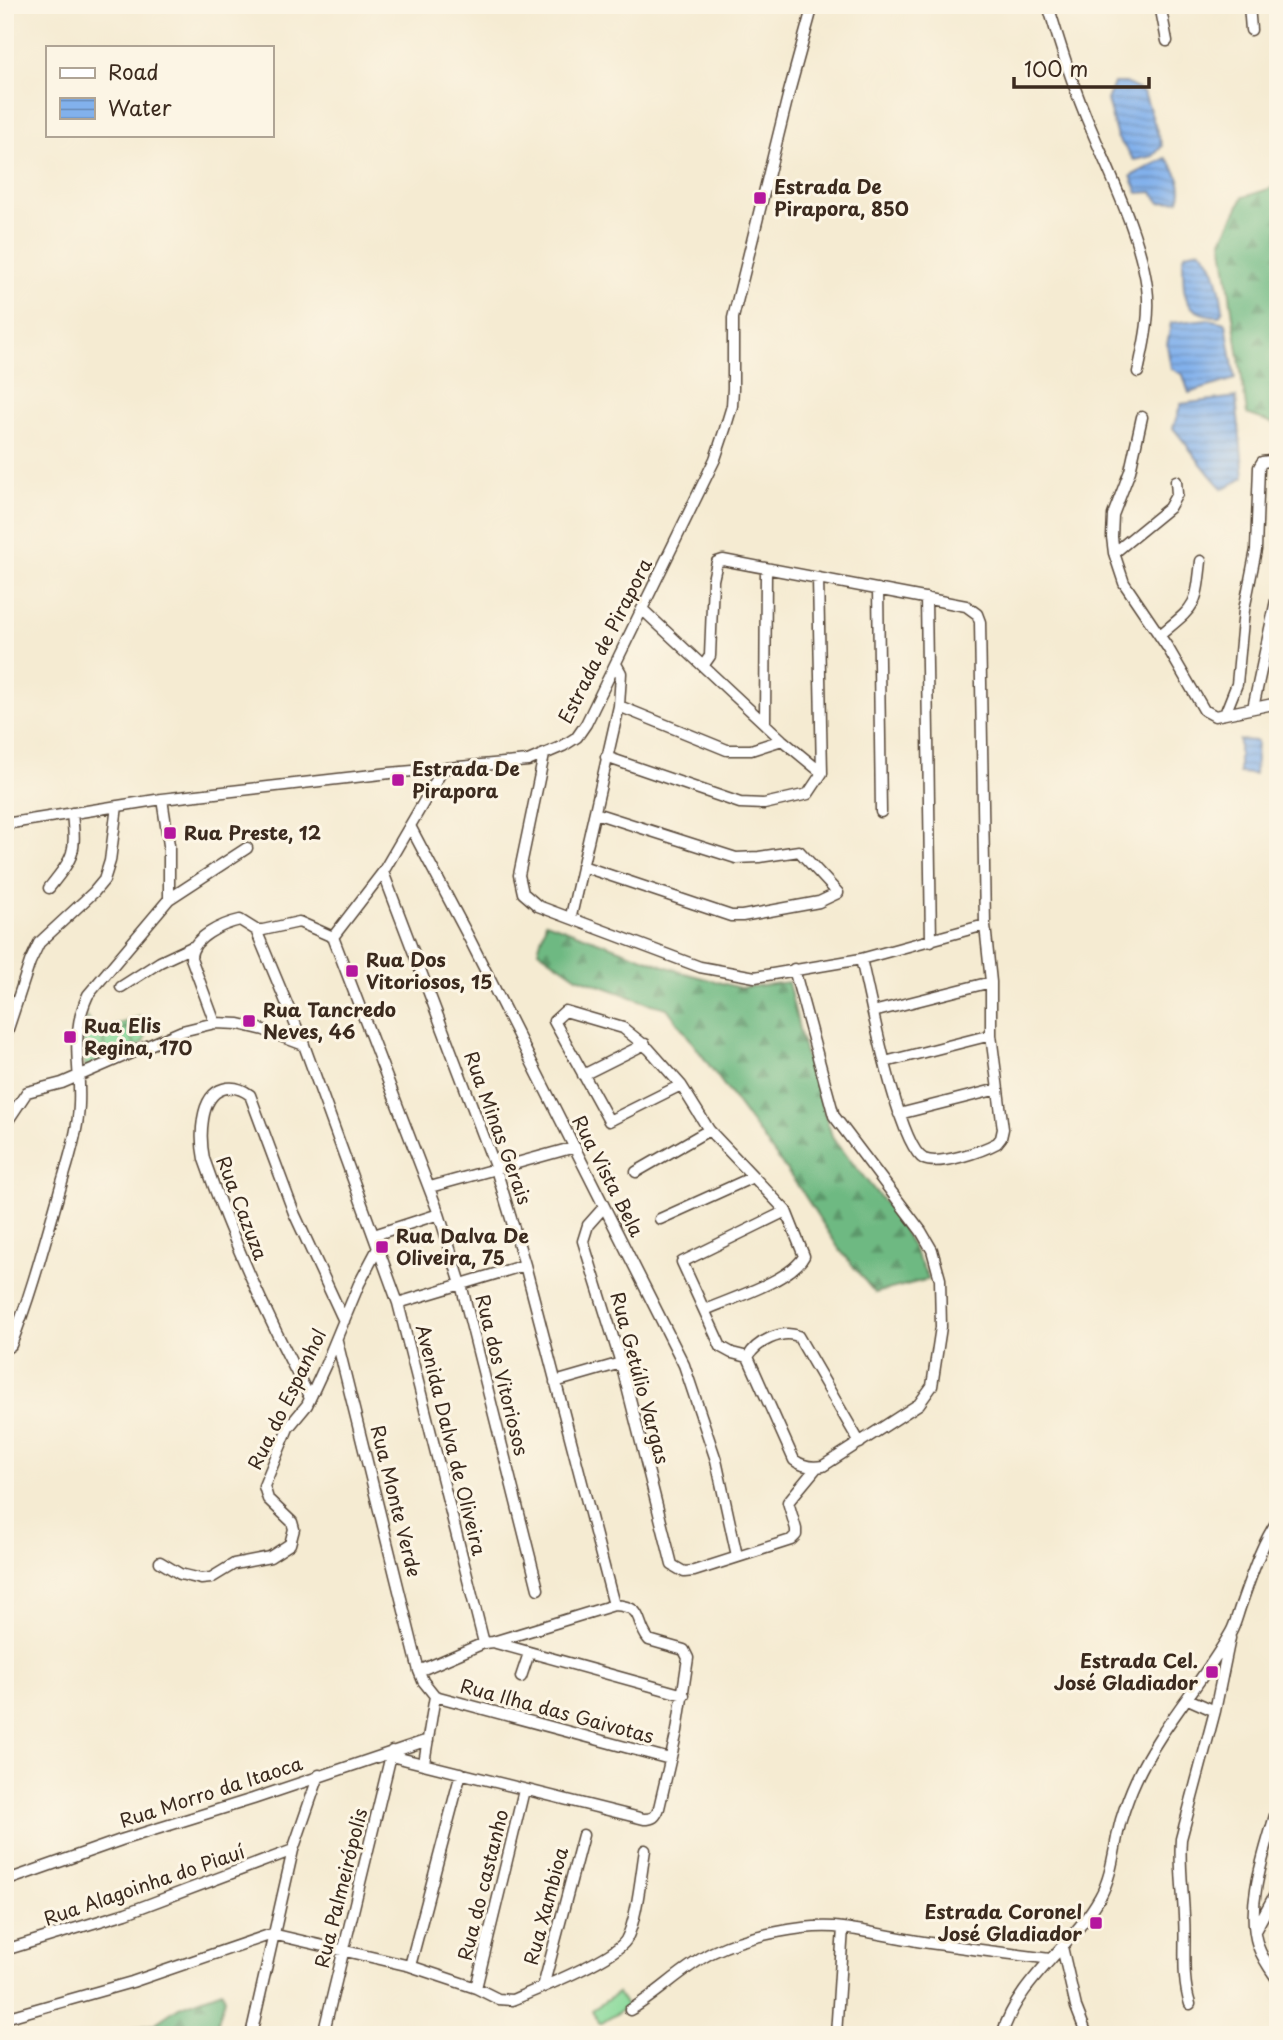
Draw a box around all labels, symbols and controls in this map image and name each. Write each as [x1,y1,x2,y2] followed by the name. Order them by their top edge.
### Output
[46,46,273,136] legend
[1014,46,1148,90] scale bar
[1024,52,1088,84] text: 100 m
[108,55,159,87] text: Road
[108,91,172,123] text: Water
[774,172,909,222] place label: Estrada De Pirapora, 850
[752,190,768,206] marker: Estrada De Pirapora, 850
[550,553,658,728] street label: Estrada de Pirapora
[412,754,520,804] place label: Estrada De Pirapora
[390,772,406,788] marker: Estrada De Pirapora
[184,818,321,846] place label: Rua Preste, 12
[162,825,178,841] marker: Rua Preste, 12
[366,945,493,995] place label: Rua Dos Vitoriosos, 15
[344,963,360,979] marker: Rua Dos Vitoriosos, 15
[263,995,396,1045] place label: Rua Tancredo Neves, 46
[84,1011,192,1061] place label: Rua Elis Regina, 170
[241,1013,257,1029] marker: Rua Tancredo Neves, 46
[62,1029,78,1045] marker: Rua Elis Regina, 170
[458,1047,540,1208] street label: Rua Minas Gerais
[566,1110,652,1241] street label: Rua Vista Bela
[210,1152,276,1264] street label: Rua Cazuza
[396,1221,529,1271] place label: Rua Dalva De Oliveira, 75
[374,1239,390,1255] marker: Rua Dalva De Oliveira, 75
[605,1289,677,1467] street label: Rua Getúlio Vargas
[469,1291,537,1458] street label: Rua dos Vitoriosos
[410,1321,494,1558] street label: Avenida Dalva de Oliveira
[240,1323,332,1474] street label: Rua do Espanhol
[365,1422,429,1580] street label: Rua Monte Verde
[1054,1646,1198,1696] place label: Estrada Cel. José Gladiador
[1204,1664,1220,1680] marker: Estrada Cel. José Gladiador
[457,1671,657,1749] street label: Rua Ilha das Gaivotas
[116,1748,306,1834] street label: Rua Morro da Itaoca
[307,1805,373,1971] street label: Rua Palmeirópolis
[450,1806,514,1963] street label: Rua do castanho
[39,1836,248,1932] street label: Rua Alagoinha do Piauí
[516,1844,574,1968] street label: Rua Xambioa
[925,1897,1082,1947] place label: Estrada Coronel José Gladiador
[1088,1915,1104,1931] marker: Estrada Coronel José Gladiador

